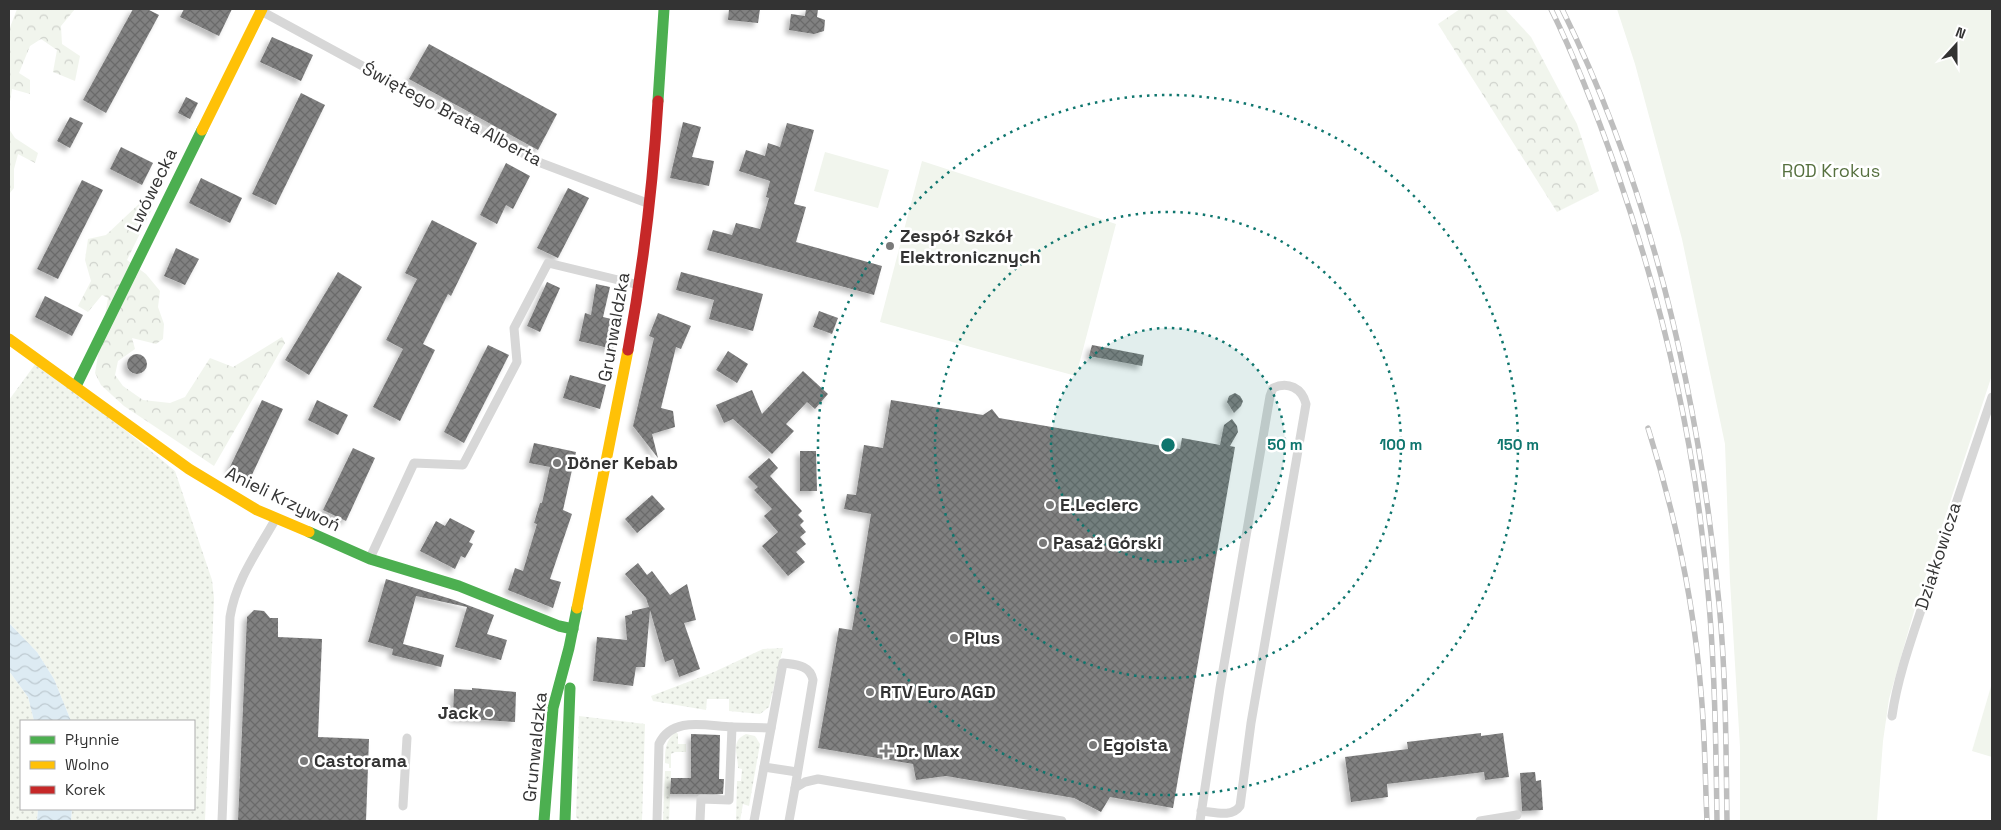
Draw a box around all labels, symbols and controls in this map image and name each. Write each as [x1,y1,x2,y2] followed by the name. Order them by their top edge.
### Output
[1931,20,1981,70] north arrow
[1953,23,1968,43] text: N
[358,56,546,171] street label: Świętego Brata Alberta
[121,144,182,235] street label: Lwówecka
[1782,159,1880,182] park label: ROD Krokus
[900,224,1041,268] place label: Zespół Szkół Elektronicznych
[884,240,896,252] marker: Zespół Szkół Elektronicznych
[593,271,634,383] street label: Grunwaldzka
[1267,435,1303,454] text: 50 m
[1380,435,1422,454] text: 100 m
[1497,435,1539,454] text: 150 m
[1159,436,1177,454] centre of rings
[567,451,678,474] place label: Döner Kebab
[551,457,563,469] marker: Döner Kebab
[222,461,345,536] street label: Anieli Krzywoń
[1060,493,1139,516] place label: E.Leclerc
[1044,499,1056,511] marker: E.Leclerc
[1909,499,1966,613] street label: Działkowicza
[1053,531,1162,554] place label: Pasaż Górski
[1037,537,1049,549] marker: Pasaż Górski
[964,626,1000,649] place label: Plus
[948,632,960,644] marker: Plus
[880,680,996,703] place label: RTV Euro AGD
[864,686,876,698] marker: RTV Euro AGD
[517,691,552,803] street label: Grunwaldzka
[438,701,479,724] place label: Jack
[483,707,495,719] marker: Jack
[20,720,195,810] legend
[65,730,119,749] text: Płynnie
[1103,733,1169,756] place label: Egoista
[896,739,960,762] place label: Dr. Max
[1087,739,1099,751] marker: Egoista
[880,745,892,757] marker: Dr. Max
[314,749,408,772] place label: Castorama
[65,755,109,774] text: Wolno
[298,755,310,767] marker: Castorama
[65,780,105,799] text: Korek

